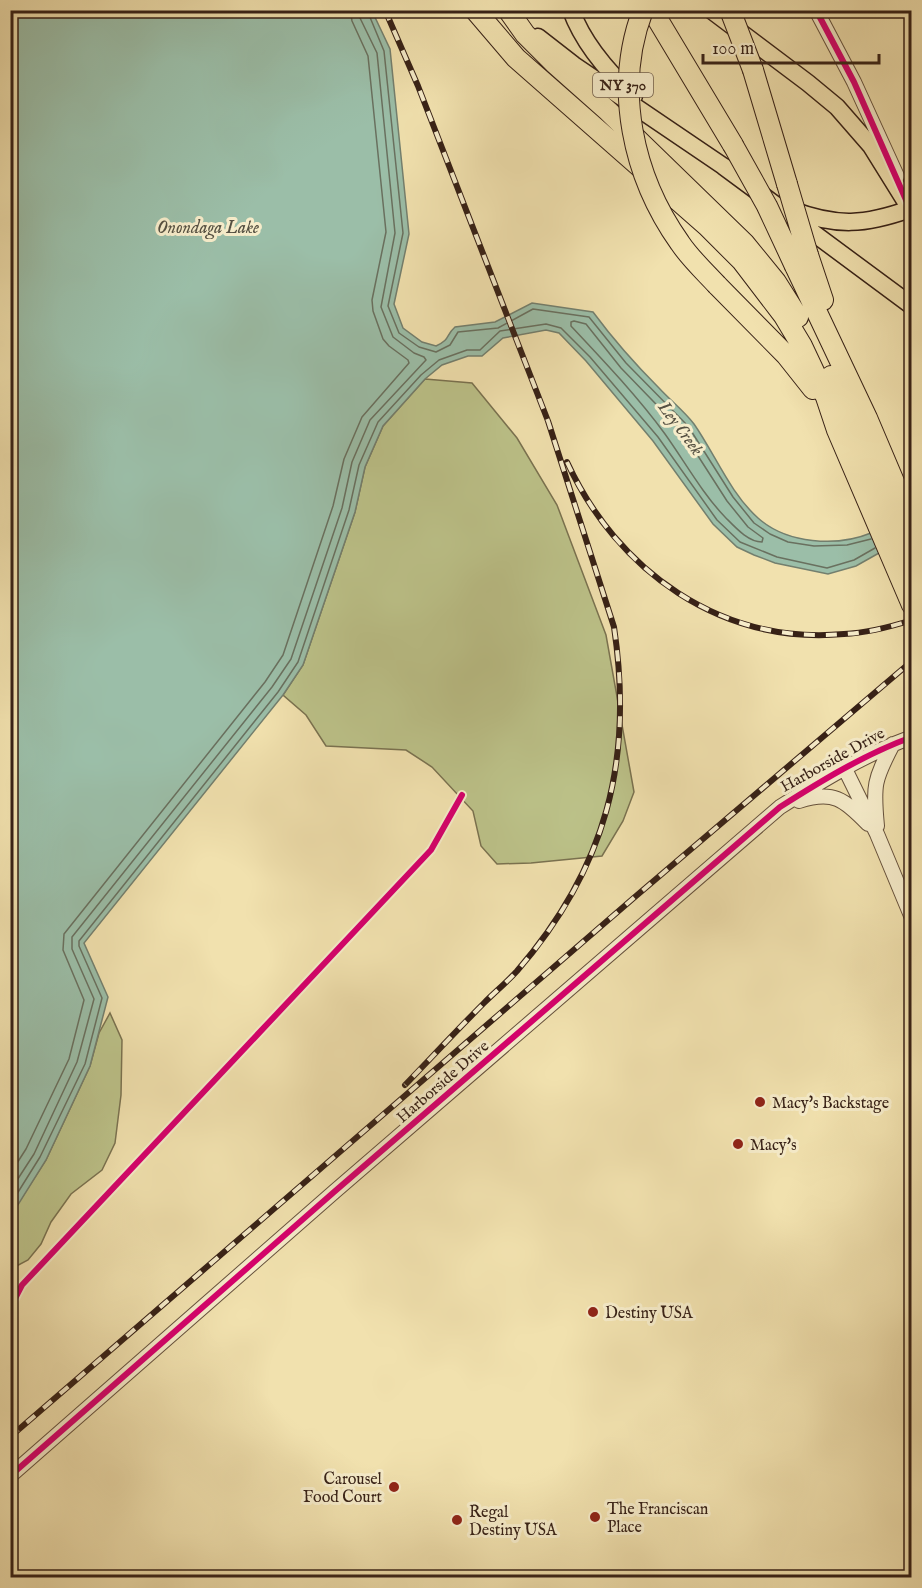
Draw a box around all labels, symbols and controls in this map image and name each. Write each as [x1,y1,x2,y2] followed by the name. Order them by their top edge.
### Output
[703,27,878,65] scale bar
[712,38,754,61] text: 100 m
[593,73,653,97] road number: NY 370
[157,217,259,240] water label: Onondaga Lake
[651,396,708,461] water label: Ley Creek
[777,724,889,798] street label: Harborside Drive
[393,1037,494,1128] street label: Harborside Drive
[772,1094,889,1114] place label: Macy's Backstage
[753,1095,767,1109] marker: Macy's Backstage
[750,1136,797,1156] place label: Macy's
[731,1137,745,1151] marker: Macy's
[605,1304,694,1324] place label: Destiny USA
[586,1305,600,1319] marker: Destiny USA
[303,1470,383,1508] place label: Carousel Food Court
[387,1480,401,1494] marker: Carousel Food Court
[607,1500,709,1538] place label: The Franciscan Place
[469,1503,558,1541] place label: Regal Destiny USA
[588,1510,602,1524] marker: The Franciscan Place
[450,1513,464,1527] marker: Regal Destiny USA

